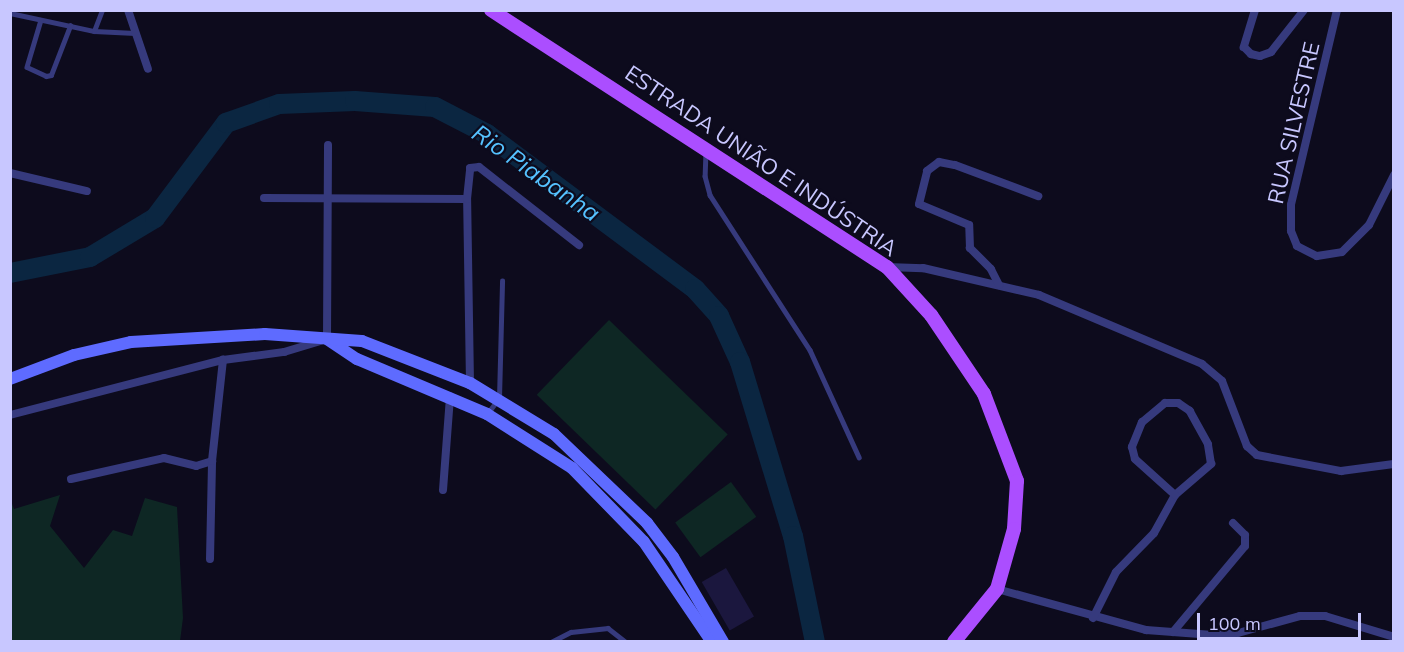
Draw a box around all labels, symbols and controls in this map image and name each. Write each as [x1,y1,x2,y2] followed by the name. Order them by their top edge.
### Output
[1263,40,1325,206] street label: RUA SILVESTRE
[620,60,902,262] street label: ESTRADA UNIÃO E INDÚSTRIA
[467,118,605,228] water label: Rio Piabanha
[1200,601,1364,639] scale bar
[1208,612,1261,635] text: 100 m

